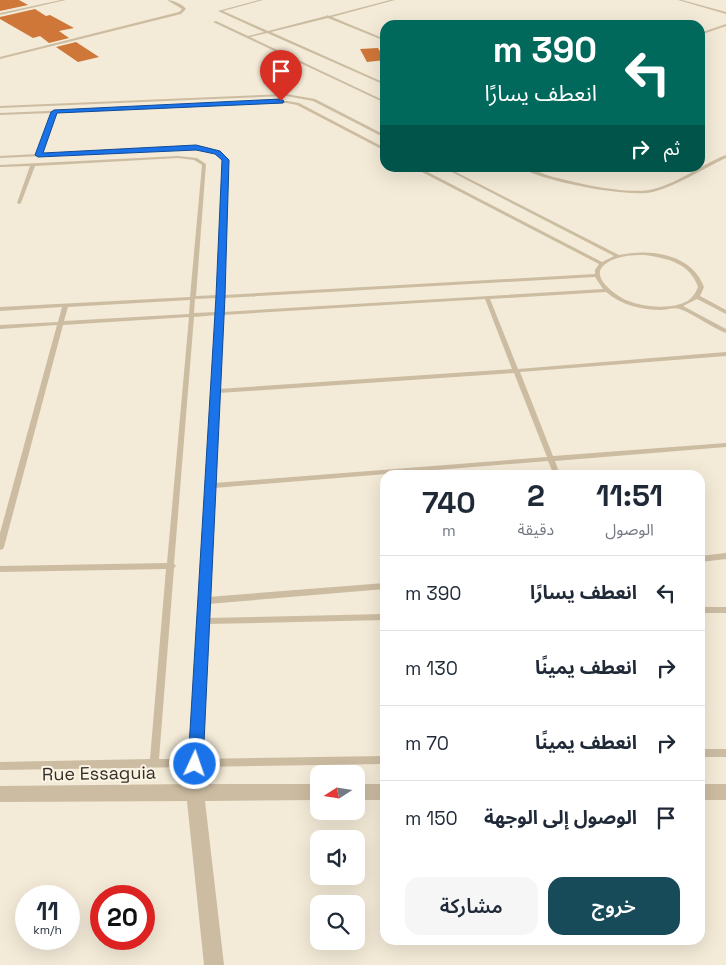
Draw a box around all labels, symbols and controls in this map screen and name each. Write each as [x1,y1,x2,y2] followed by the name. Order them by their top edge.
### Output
[493,28,597,72] text: 390 m
[615,40,680,105] icon: left
[260,50,302,101] pin
[267,57,295,85] icon: arrive
[485,79,597,107] text: انعطف يسارًا
[626,135,654,163] icon: right
[664,136,680,161] text: ثم
[527,476,545,515] text: 2
[596,476,663,515] text: 11:51
[422,483,476,522] text: 740
[518,519,554,540] text: دقيقة
[605,519,654,540] text: الوصول
[442,520,456,541] text: m
[652,579,680,607] icon: left
[530,580,637,605] text: انعطف يسارًا
[405,581,462,606] text: 390 m
[652,654,680,682] icon: right
[535,655,637,680] text: انعطف يمينًا
[405,656,458,681] text: 130 m
[652,729,680,757] icon: right
[535,730,637,755] text: انعطف يمينًا
[405,731,449,756] text: 70 m
[168,737,220,789] position arrow
[42,761,156,785] street label: Rue Essaguia
[310,765,365,820] north arrow
[310,765,365,950] map controls
[652,804,680,832] icon: arrive
[484,805,637,830] text: الوصول إلى الوجهة
[405,806,458,831] text: 150 m
[310,830,365,885] button: sound
[405,877,538,935] button: مشاركة
[548,877,680,935] button: خروج
[90,885,155,950] speed limit sign: 20
[36,895,59,927] text: 11
[310,895,365,950] button: search
[33,922,62,938] text: km/h

